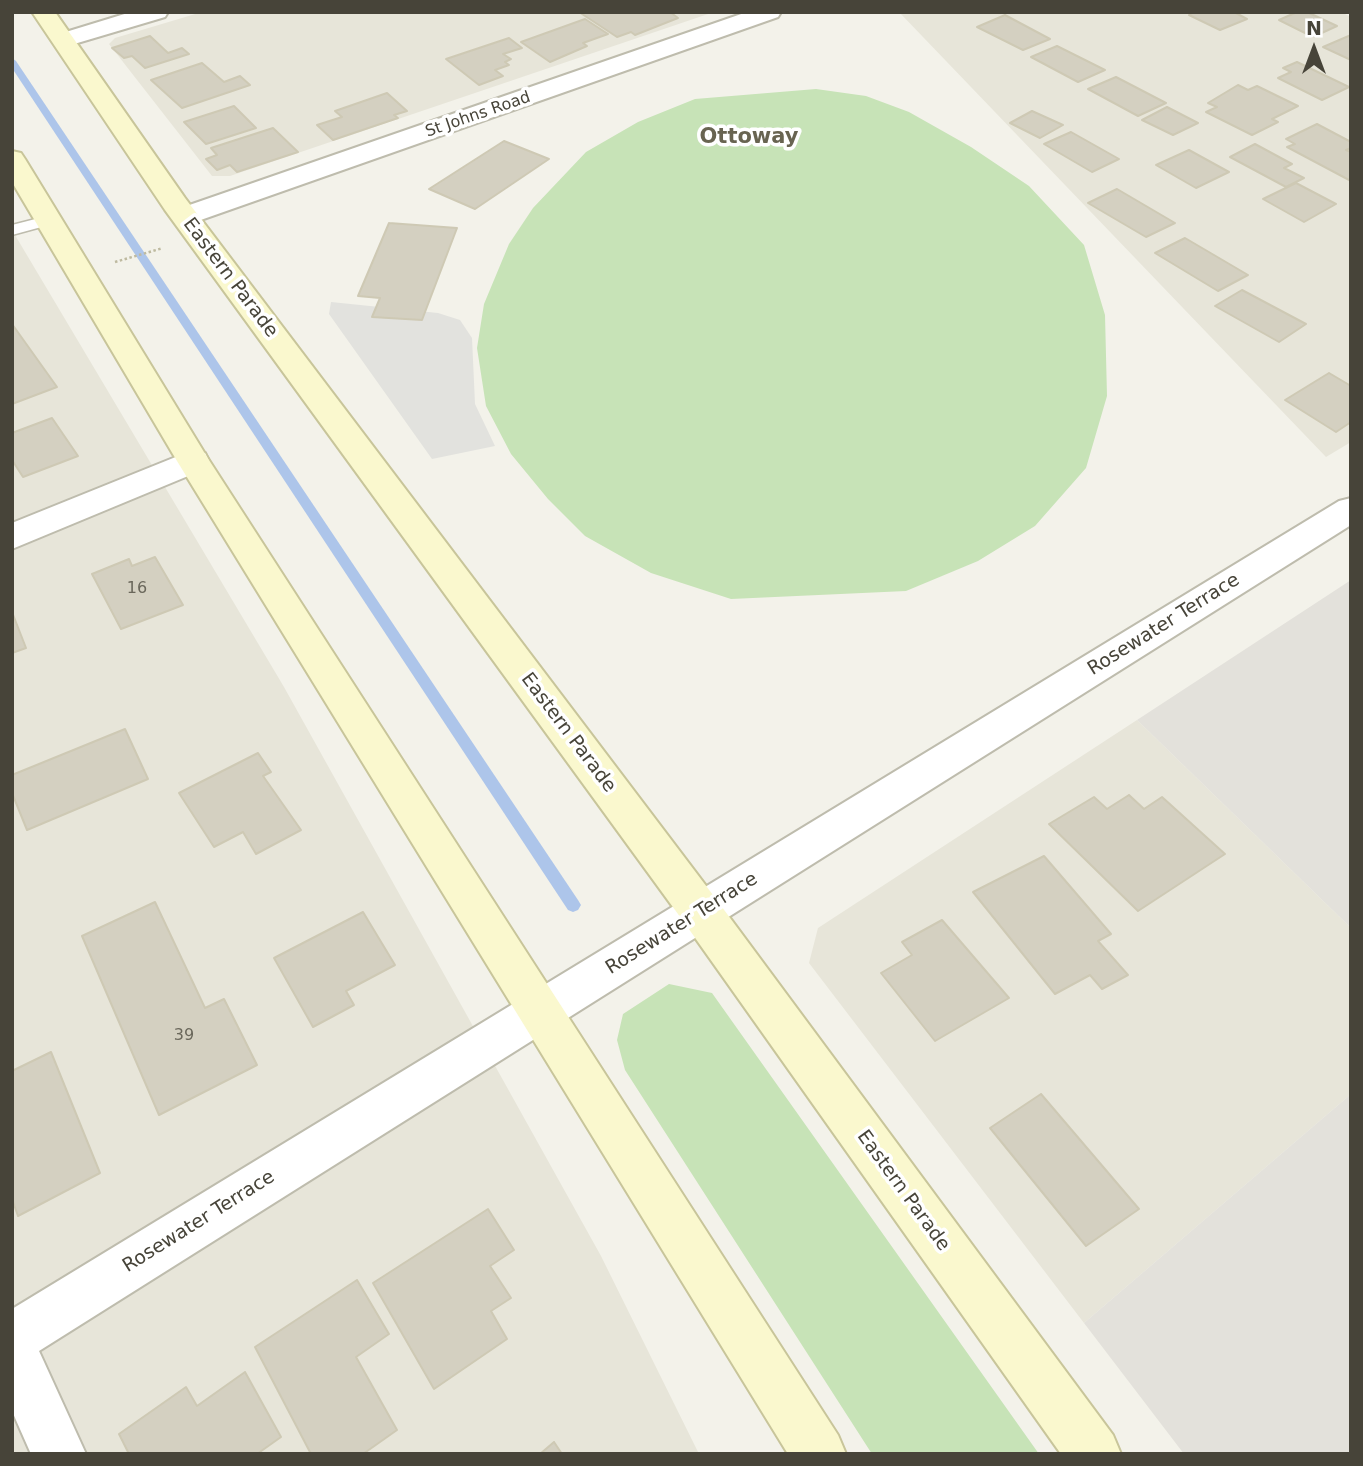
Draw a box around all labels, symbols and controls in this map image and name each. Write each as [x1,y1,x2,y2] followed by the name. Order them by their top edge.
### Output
[1279,14,1349,84] north arrow
[1306,17,1322,39] text: N
[423,88,533,142] street label: St Johns Road
[700,125,798,151] district label: Ottoway
[178,214,282,342] street label: Eastern Parade
[1084,569,1244,681] street label: Rosewater Terrace
[127,579,147,599] house number: 16
[516,669,620,797] street label: Eastern Parade
[602,868,762,980] street label: Rosewater Terrace
[174,1026,194,1046] house number: 39
[852,1126,954,1256] street label: Eastern Parade
[119,1166,279,1278] street label: Rosewater Terrace

